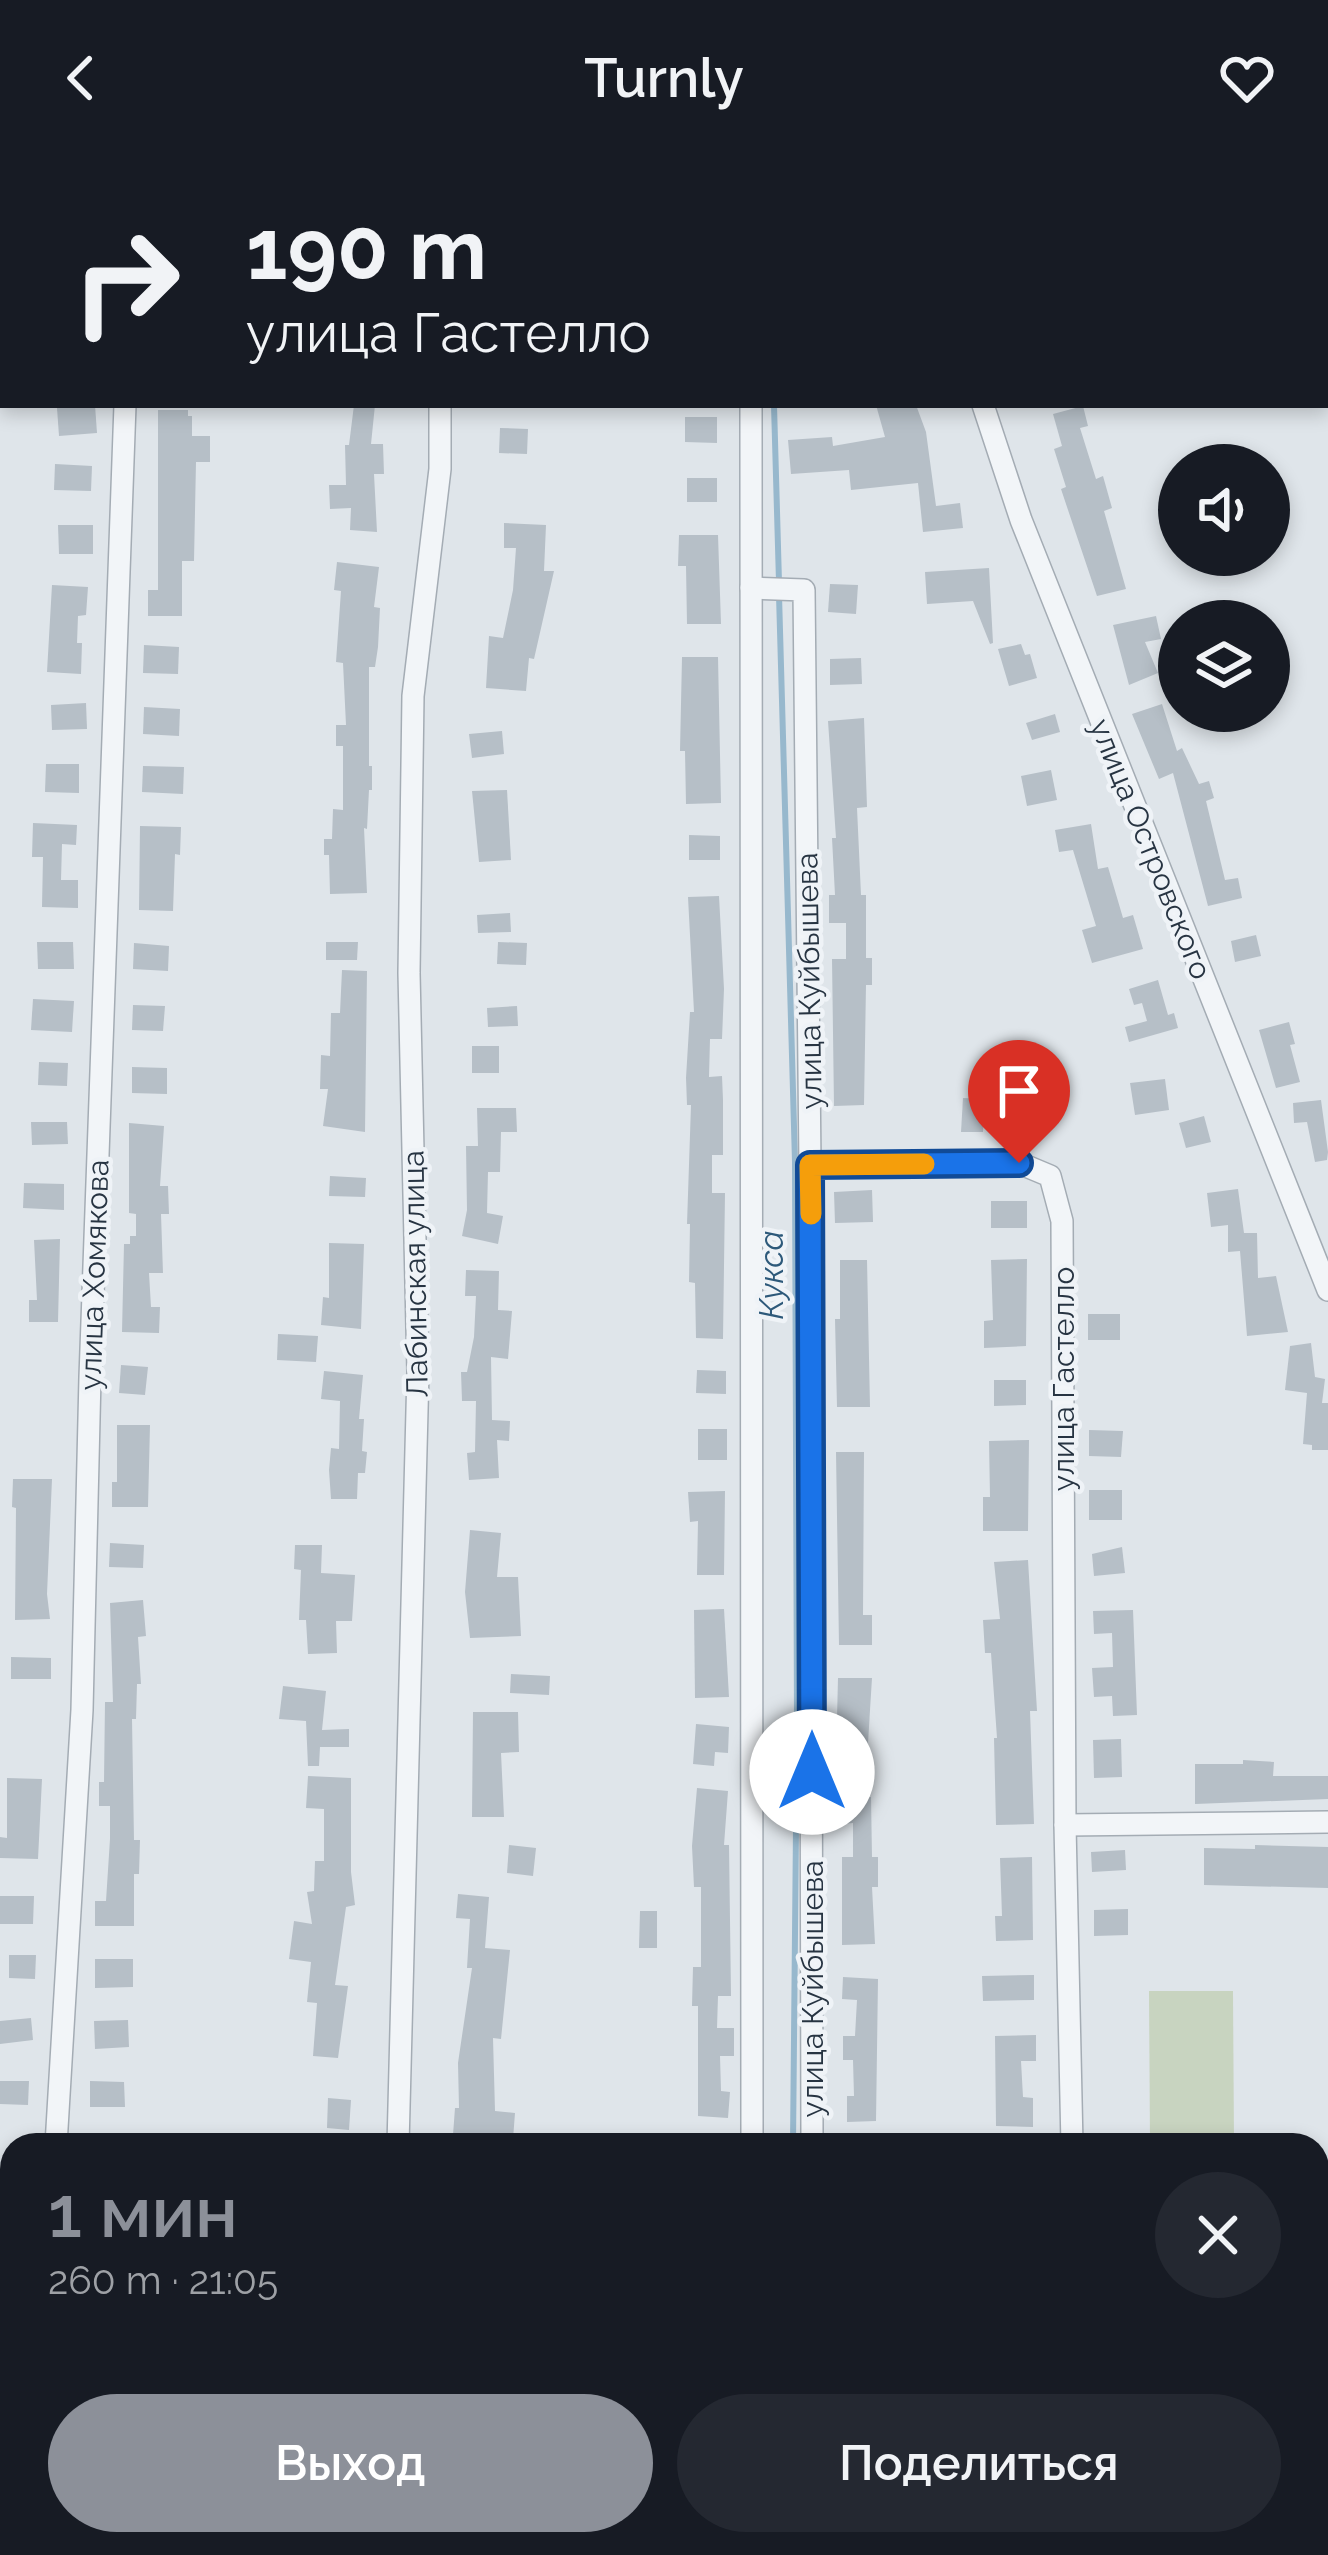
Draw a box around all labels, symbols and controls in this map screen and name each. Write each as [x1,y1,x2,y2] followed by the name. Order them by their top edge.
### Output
[48,45,114,111] icon: back
[1214,45,1280,111] icon: heart
[584,46,744,110] text: Turnly
[246,200,487,299] text: 190 m
[48,204,204,360] icon: right
[246,301,651,365] text: улица Гастелло
[1158,444,1290,732] map controls
[1158,444,1290,576] button: sound
[1158,600,1290,732] button: layers
[1083,714,1219,984] street label: улица Островского
[789,852,829,1110] street label: улица Куйбышева
[968,1040,1070,1163] pin
[986,1058,1052,1124] icon: arrive
[395,1150,435,1398] street label: Лабинская улица
[72,1159,116,1391] street label: улица Хомякова
[752,1230,791,1320] water label: Кукса
[1046,1267,1081,1491] street label: улица Гастелло
[749,1709,875,1835] position arrow
[795,1860,830,2118] street label: улица Куйбышева
[48,2169,238,2254] text: 1 мин
[1155,2172,1281,2298] button: close
[48,2257,278,2303] text: 260 m · 21:05
[48,2394,653,2532] button: Выход
[677,2394,1281,2532] button: Поделиться

